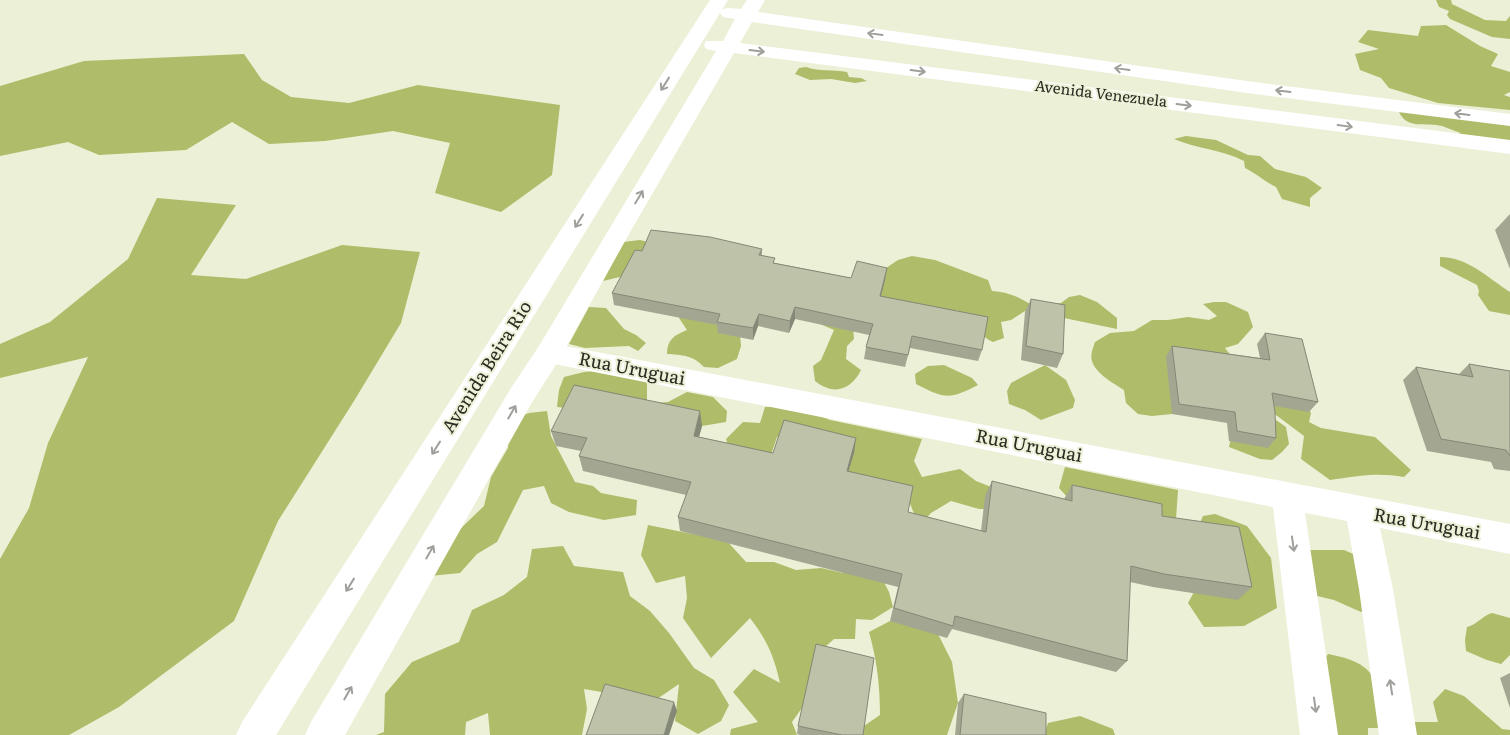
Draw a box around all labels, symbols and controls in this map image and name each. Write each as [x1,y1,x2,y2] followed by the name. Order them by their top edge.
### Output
[867,29,883,39] one-way arrow
[749,46,765,56] one-way arrow
[1114,64,1130,74] one-way arrow
[910,67,926,77] one-way arrow
[1034,73,1170,112] street label: Avenida Venezuela
[660,76,670,90] one-way arrow
[1275,86,1291,96] one-way arrow
[1175,100,1191,110] one-way arrow
[1454,109,1470,119] one-way arrow
[1336,121,1352,131] one-way arrow
[634,190,644,204] one-way arrow
[573,214,583,228] one-way arrow
[434,295,537,438] street label: Avenida Beira Rio
[577,344,688,391] street label: Rua Uruguai
[507,405,517,420] one-way arrow
[974,421,1085,468] street label: Rua Uruguai
[431,440,441,454] one-way arrow
[1372,500,1483,545] street label: Rua Uruguai
[1289,536,1299,552] one-way arrow
[425,546,435,560] one-way arrow
[344,578,354,592] one-way arrow
[1386,679,1396,695] one-way arrow
[344,686,354,700] one-way arrow
[1310,697,1320,713] one-way arrow

